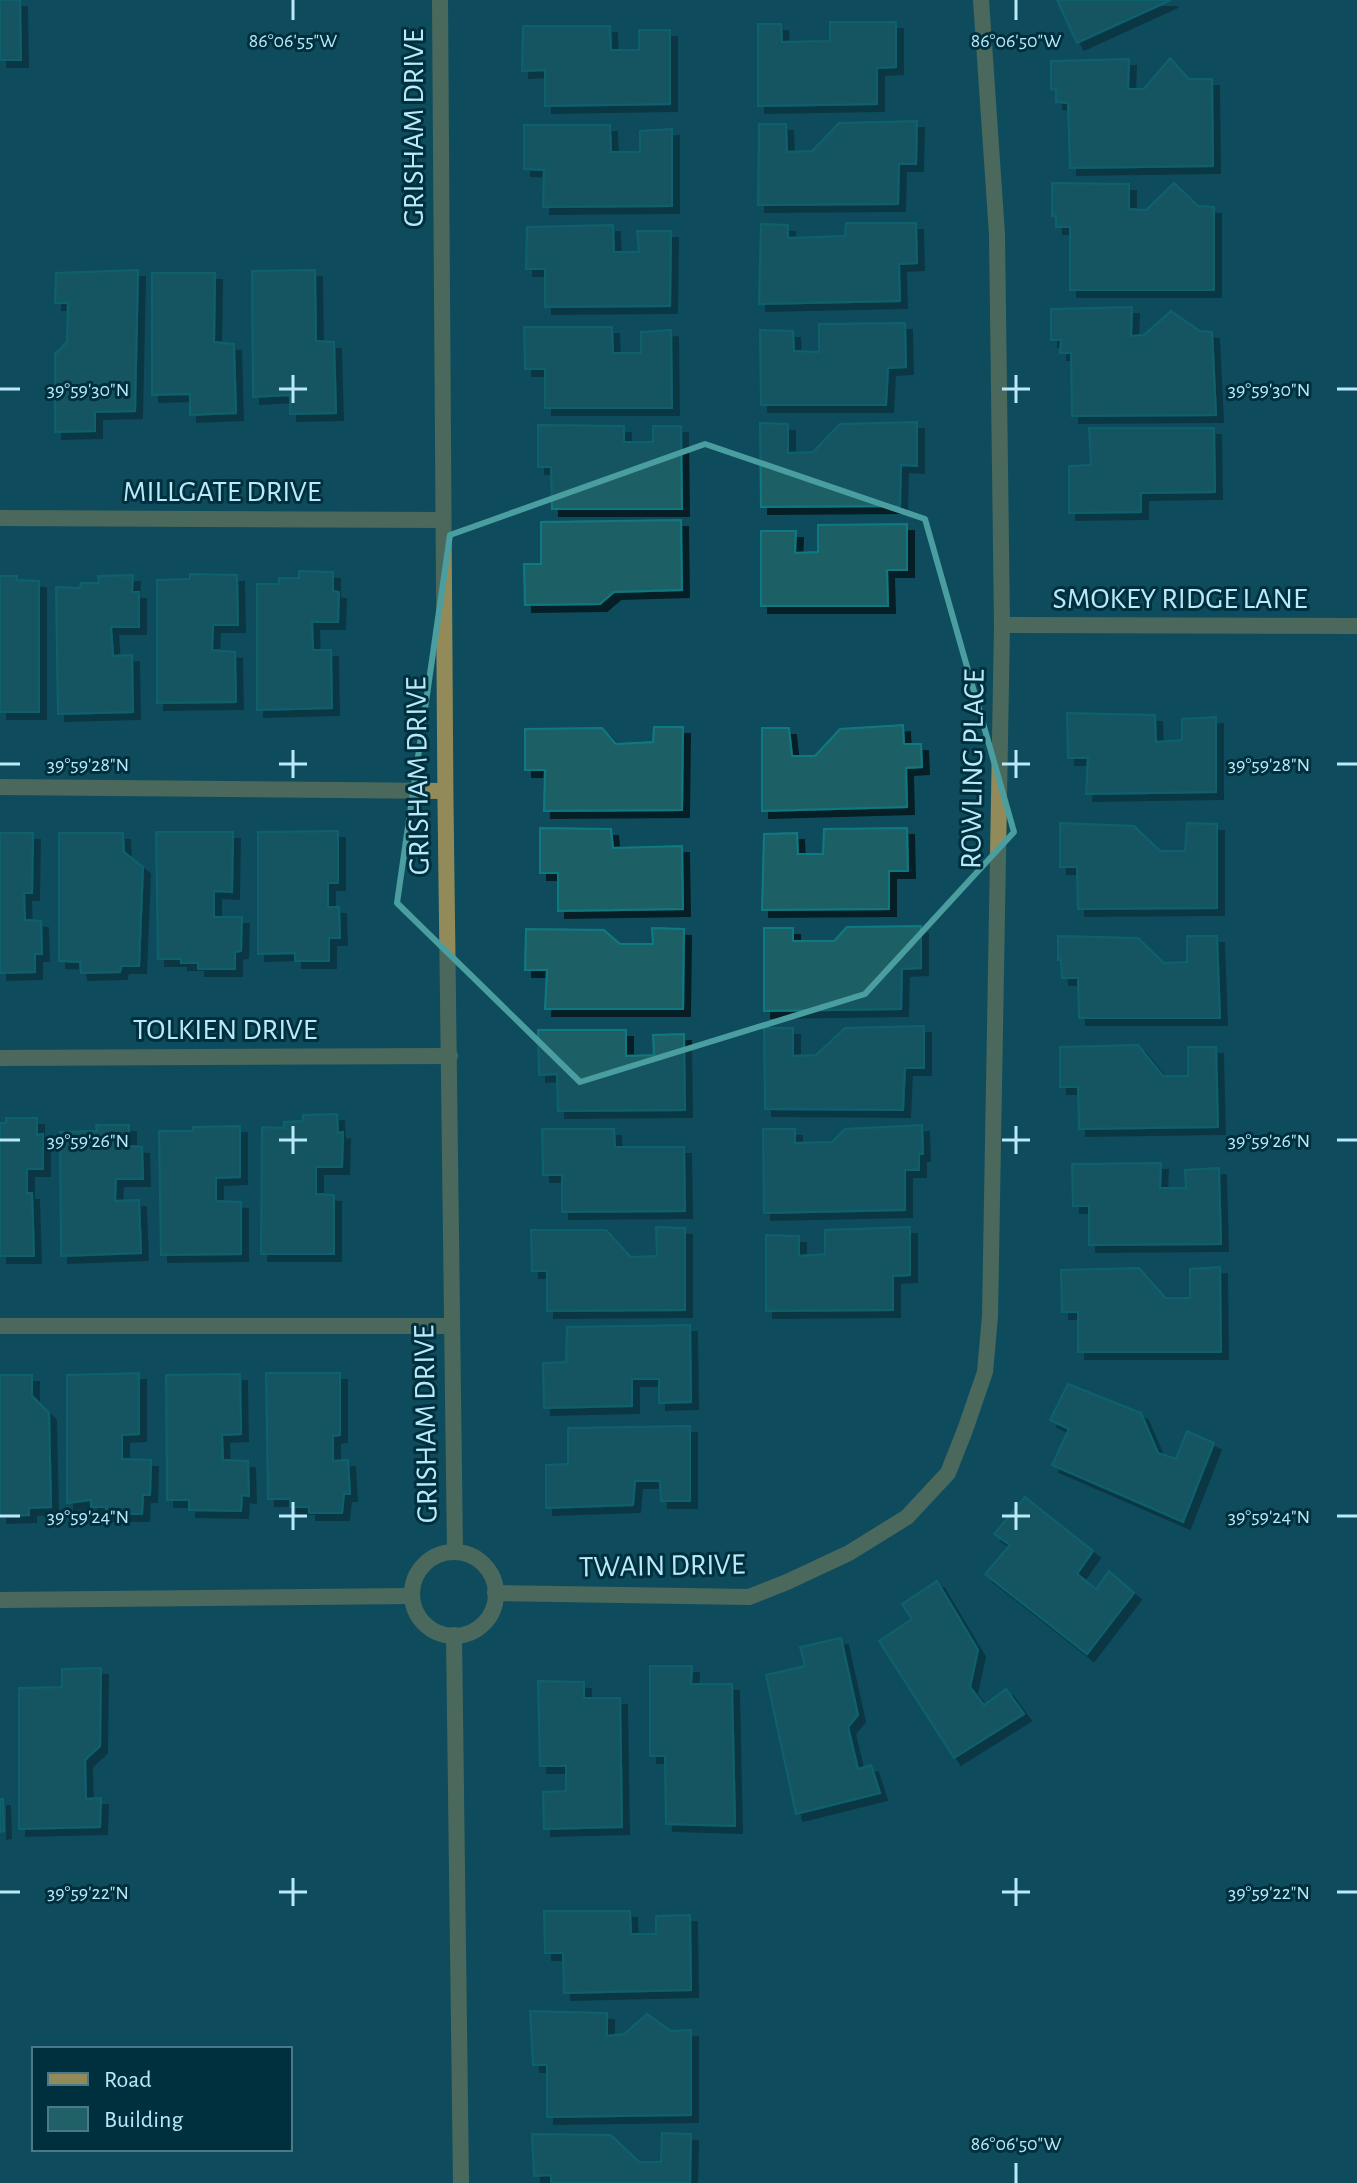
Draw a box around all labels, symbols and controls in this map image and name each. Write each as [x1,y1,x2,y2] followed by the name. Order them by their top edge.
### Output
[399,29,429,227] street label: GRISHAM DRIVE
[249,31,337,51] text: 86°06'55"W
[971,31,1061,51] text: 86°06'50"W
[47,380,129,400] text: 39°59'30"N
[1228,380,1310,400] text: 39°59'30"N
[123,477,321,507] street label: MILLGATE DRIVE
[1053,584,1307,614] street label: SMOKEY RIDGE LANE
[956,669,990,869] street label: ROWLING PLACE
[401,677,435,875] street label: GRISHAM DRIVE
[47,755,129,775] text: 39°59'28"N
[1228,755,1310,775] text: 39°59'28"N
[133,1015,317,1045] street label: TOLKIEN DRIVE
[47,1131,129,1151] text: 39°59'26"N
[1228,1131,1310,1151] text: 39°59'26"N
[409,1325,443,1523] street label: GRISHAM DRIVE
[47,1507,129,1527] text: 39°59'24"N
[1228,1507,1310,1527] text: 39°59'24"N
[578,1550,746,1582] street label: TWAIN DRIVE
[47,1883,129,1903] text: 39°59'22"N
[1228,1883,1310,1903] text: 39°59'22"N
[32,2047,292,2151] legend
[104,2068,152,2092] text: Road
[104,2108,183,2132] text: Building
[971,2134,1061,2154] text: 86°06'50"W

